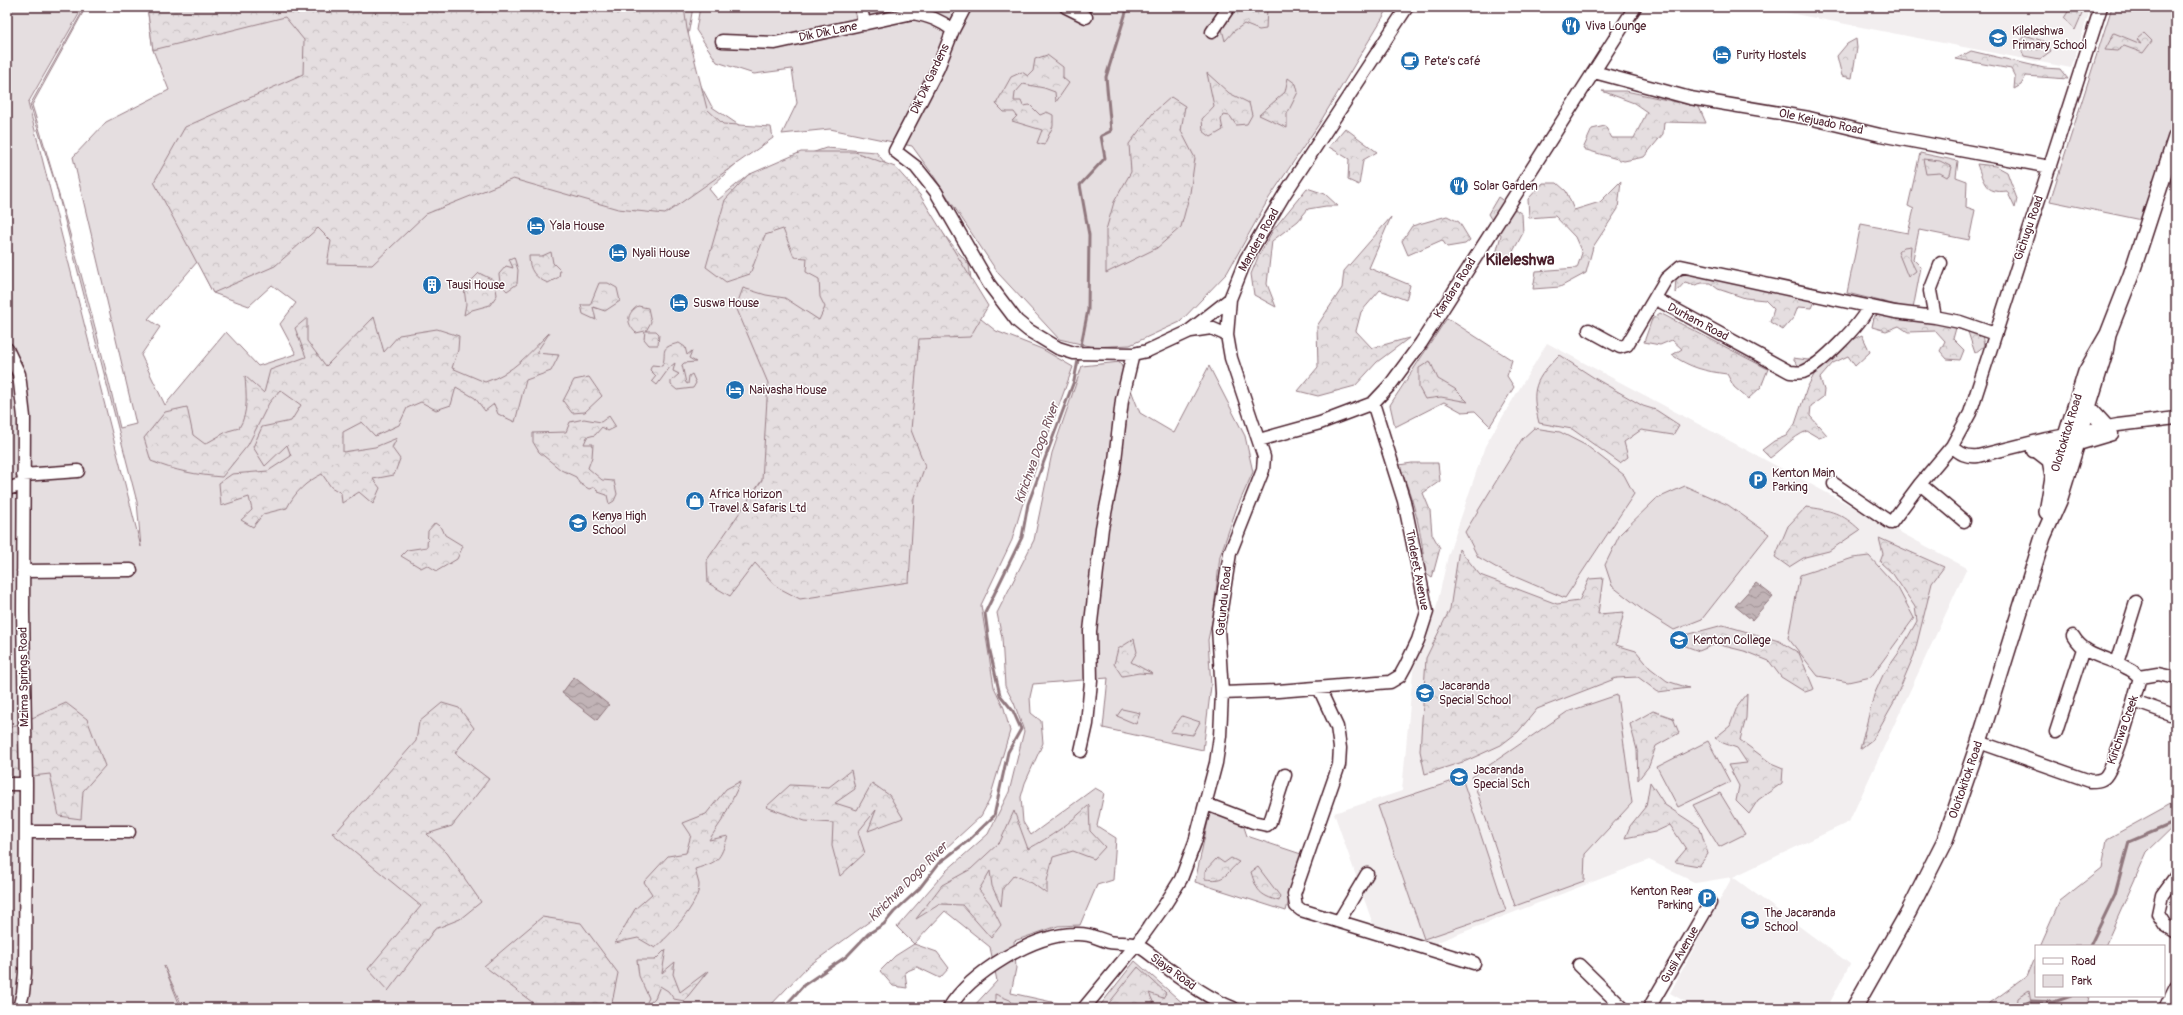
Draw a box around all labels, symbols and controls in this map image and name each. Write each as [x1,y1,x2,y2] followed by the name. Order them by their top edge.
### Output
[1560,15,1582,37] restaurant icon: Viva Lounge
[797,18,859,45] street label: Dik Dik Lane
[1585,19,1646,34] place label: Viva Lounge
[2012,24,2087,53] place label: Kileleshwa Primary School
[1987,27,2009,49] school or university icon: Kileleshwa Primary School
[907,41,953,116] street label: Dik Dik Gardens
[1711,44,1733,66] hotel icon: Purity Hostels
[1736,48,1807,63] place label: Purity Hostels
[1399,50,1421,72] cafe icon: Pete’s café
[1424,54,1481,69] place label: Pete’s café
[1777,106,1865,138] street label: Ole Kejuado Road
[1448,175,1470,197] restaurant icon: Solar Garden
[1473,179,1538,194] place label: Solar Garden
[2011,194,2047,262] street label: Gichugu Road
[1235,206,1283,274] street label: Mandera Road
[525,215,547,237] hotel icon: Yala House
[549,219,605,234] place label: Yala House
[607,242,629,264] hotel icon: Nyali House
[632,246,690,261] place label: Nyali House
[1486,250,1555,270] district label: Kileleshwa
[1431,255,1479,321] street label: Kandara Road
[421,274,443,296] building icon: Tausi House
[446,278,505,293] place label: Tausi House
[668,292,690,314] hotel icon: Suswa House
[693,296,759,311] place label: Suswa House
[1665,300,1731,344] street label: Durham Road
[724,379,746,401] hotel icon: Naivasha House
[749,383,827,398] place label: Naivasha House
[2048,392,2086,474] street label: Oloitokitok Road
[1011,398,1063,506] water label: Kirichwa Dogo River
[1772,466,1835,495] place label: Kenton Main Parking
[1747,469,1769,491] parking icon: Kenton Main Parking
[709,487,807,516] place label: Africa Horizon Travel & Safaris Ltd
[684,490,706,512] shop icon: Africa Horizon Travel & Safaris Ltd
[592,509,647,538] place label: Kenya High School
[567,512,589,534] school or university icon: Kenya High School
[1402,528,1432,612] street label: Tinderet Avenue
[1213,565,1235,637] street label: Gatundu Road
[16,627,32,727] street label: Mzima Springs Road
[1668,629,1690,651] school or university icon: Kenton College
[1693,633,1771,648] place label: Kenton College
[1439,679,1511,708] place label: Jacaranda Special School
[1414,682,1436,704] school or university icon: Jacaranda Special School
[2104,693,2142,767] street label: Kirichwa Creek
[1946,739,1986,821] street label: Oloitokitok Road
[1473,763,1530,792] place label: Jacaranda Special Sch
[1448,766,1470,788] school or university icon: Jacaranda Special Sch
[865,837,953,925] water label: Kirichwa Dogo River
[1630,884,1694,913] place label: Kenton Rear Parking
[1696,887,1718,909] parking icon: Kenton Rear Parking
[1764,906,1836,935] place label: The Jacaranda School
[1739,909,1761,931] school or university icon: The Jacaranda School
[1658,924,1702,986] street label: Gusii Avenue
[2035,945,2165,997] legend
[1147,950,1199,994] street label: Siaya Road
[2071,954,2096,969] text: Road
[2071,974,2092,989] text: Park

